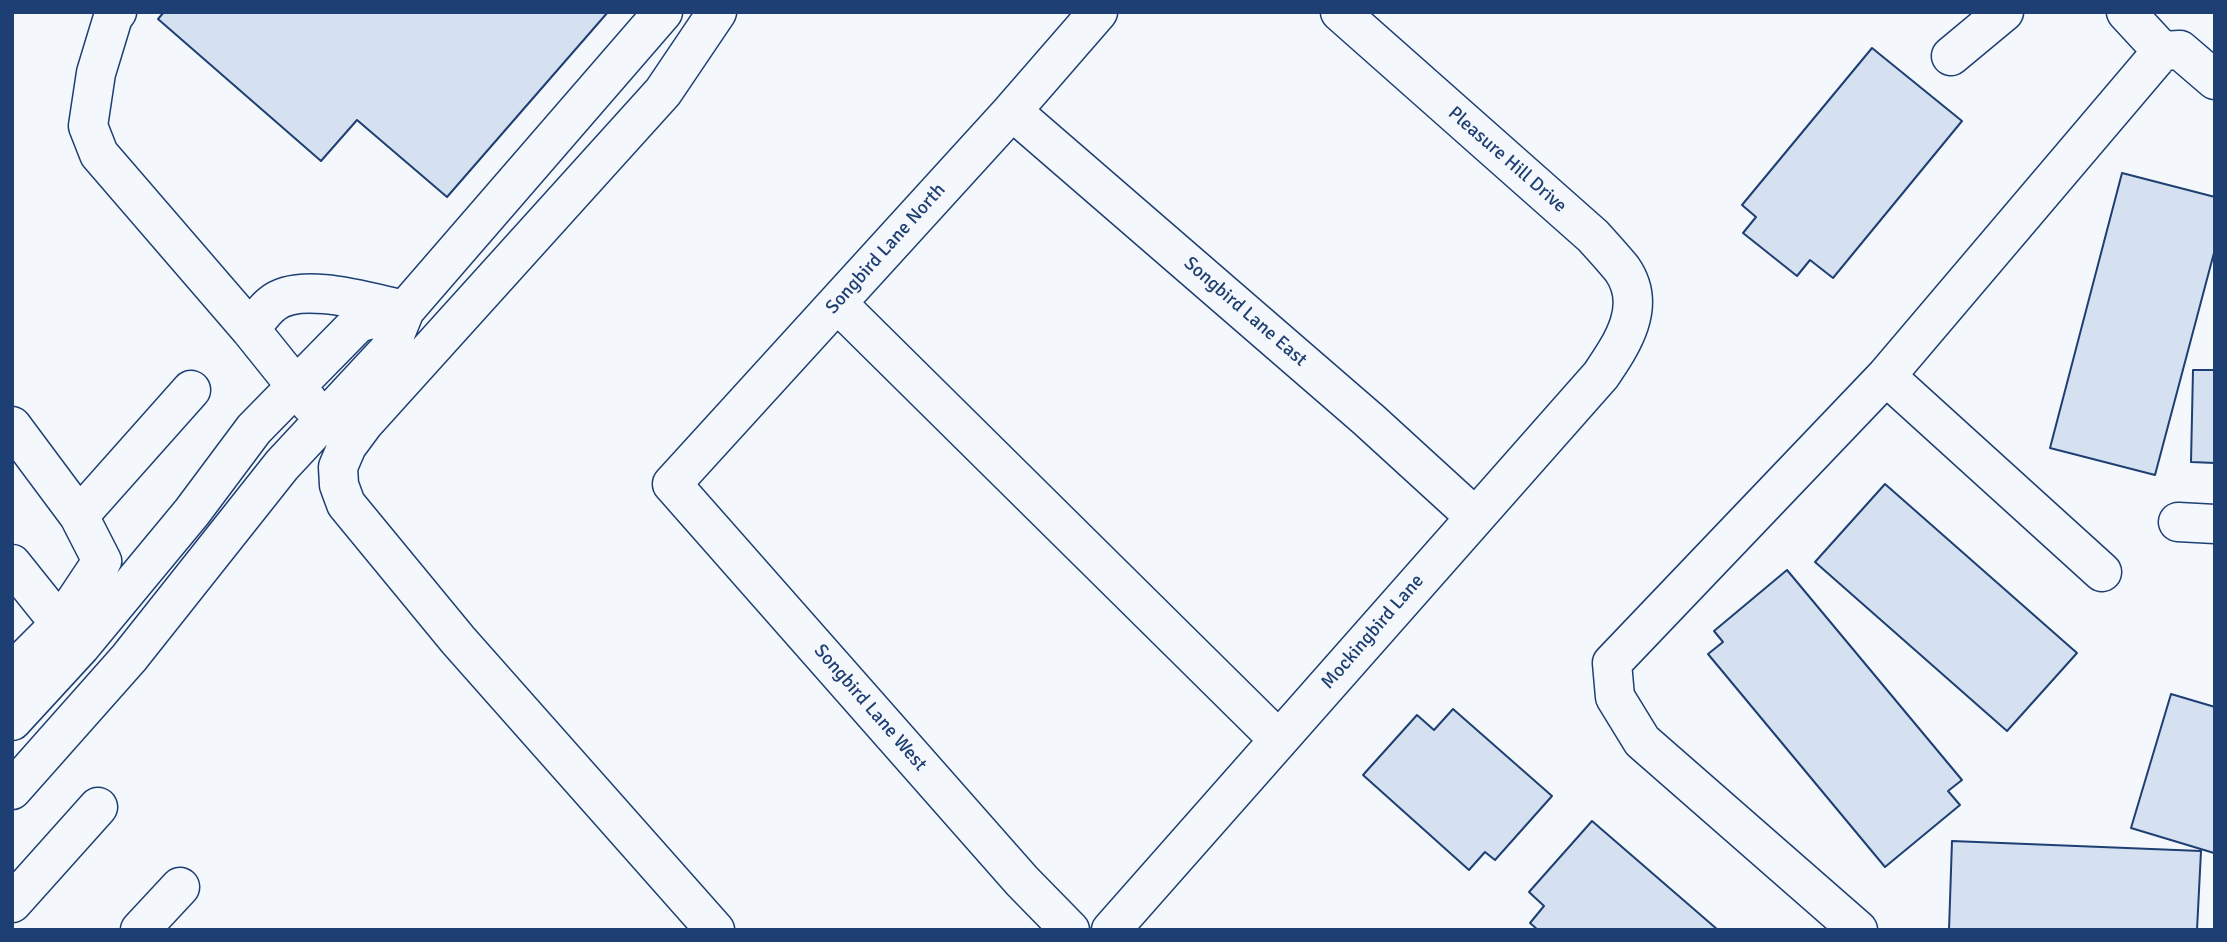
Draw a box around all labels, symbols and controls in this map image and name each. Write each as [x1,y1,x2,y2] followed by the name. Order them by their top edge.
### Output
[1443,102,1571,218] street label: Pleasure Hill Drive
[821,179,951,319] street label: Songbird Lane North
[1179,252,1311,372] street label: Songbird Lane East
[1317,570,1429,694] street label: Mockingbird Lane
[809,640,931,776] street label: Songbird Lane West

